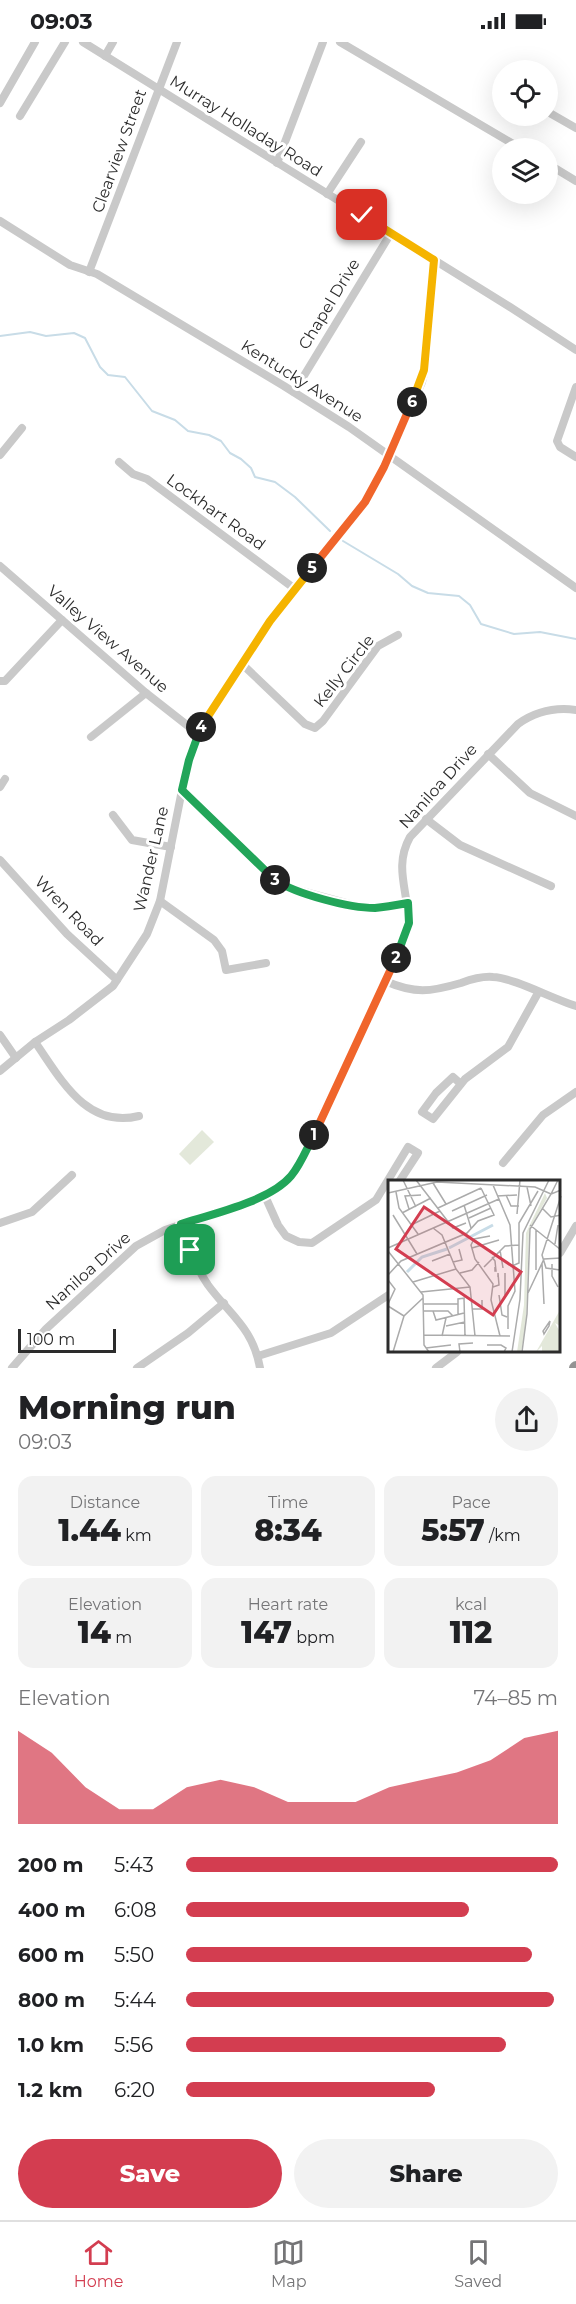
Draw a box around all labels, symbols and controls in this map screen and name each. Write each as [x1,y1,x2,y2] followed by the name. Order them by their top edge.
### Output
[30,8,92,35] text: 09:03
[492,60,558,204] map controls
[492,60,558,126] button: locate
[166,71,326,181] street label: Murray Holladay Road
[88,86,150,215] street label: Clearview Street
[492,138,558,204] button: layers
[336,189,387,240] pin
[345,198,378,231] icon: check
[294,255,364,353] street label: Chapel Drive
[238,336,366,426] street label: Kentucky Avenue
[397,387,427,417] pin: 6
[407,392,417,411] text: 6
[163,470,269,554] street label: Lockhart Road
[297,553,327,583] pin: 5
[307,558,317,577] text: 5
[44,581,172,697] street label: Valley View Avenue
[310,631,378,711] street label: Kelly Circle
[186,712,216,742] pin: 4
[195,717,207,736] text: 4
[395,740,481,832] street label: Naniloa Drive
[130,804,172,914] street label: Wander Lane
[260,865,290,895] pin: 3
[270,870,280,889] text: 3
[31,872,107,950] street label: Wren Road
[381,943,411,973] pin: 2
[391,948,401,967] text: 2
[299,1120,329,1150] pin: 1
[311,1125,317,1144] text: 1
[388,1180,561,1353] inset map
[164,1224,215,1275] pin
[42,1228,134,1314] street label: Naniloa Drive
[173,1233,206,1266] icon: arrive
[18,1326,116,1354] scale bar
[27,1330,75,1349] text: 100 m
[18,1387,236,1427] text: Morning run
[495,1388,558,1451] button: share
[18,1430,72,1454] text: 09:03
[70,1493,140,1512] text: Distance
[268,1493,308,1512] text: Time
[451,1493,491,1512] text: Pace
[58,1512,121,1549] text: 1.44
[254,1512,322,1549] text: 8:34
[421,1512,485,1549] text: 5:57
[121,1526,152,1545] text: km
[485,1526,521,1545] text: /km
[68,1595,142,1614] text: Elevation
[248,1595,328,1614] text: Heart rate
[455,1595,487,1614] text: kcal
[78,1614,111,1651] text: 14
[241,1614,292,1651] text: 147
[450,1614,492,1651] text: 112
[111,1628,132,1647] text: m
[292,1628,335,1647] text: bpm
[18,1686,110,1710] text: Elevation
[474,1686,558,1710] text: 74–85 m
[18,1853,84,1877] text: 200 m
[114,1853,154,1877] text: 5:43
[18,1898,86,1922] text: 400 m
[114,1898,156,1922] text: 6:08
[18,1943,85,1967] text: 600 m
[114,1943,154,1967] text: 5:50
[18,1988,85,2012] text: 800 m
[114,1988,156,2012] text: 5:44
[18,2033,84,2057] text: 1.0 km
[114,2033,153,2057] text: 5:56
[18,2078,83,2102] text: 1.2 km
[114,2078,155,2102] text: 6:20
[18,2139,282,2208] button: Save
[294,2139,558,2208] button: Share
[74,2236,123,2291] tab: Home
[271,2236,307,2291] tab: Map
[454,2236,502,2291] tab: Saved

